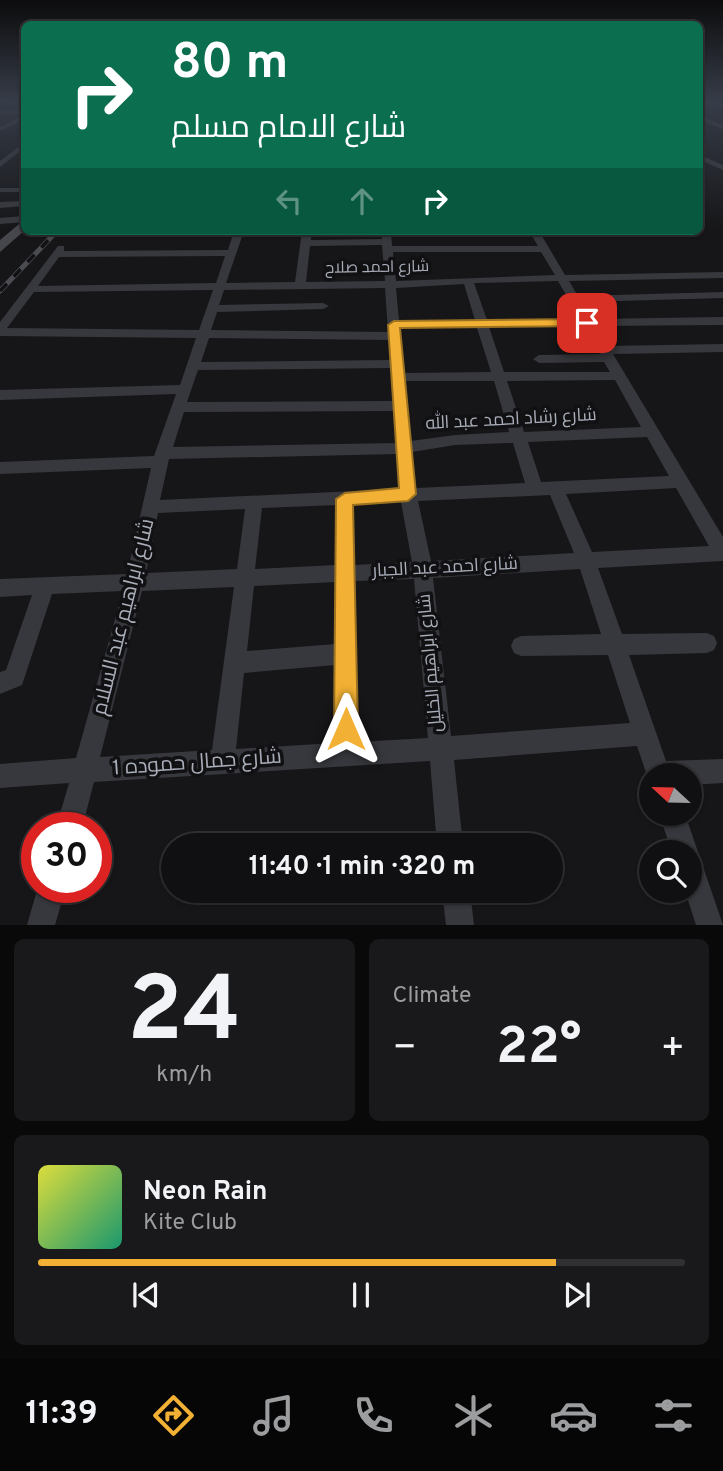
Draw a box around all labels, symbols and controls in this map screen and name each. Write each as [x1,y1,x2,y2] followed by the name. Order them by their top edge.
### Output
[171,34,288,96] text: 80 m
[56,49,147,140] icon: right
[171,109,406,149] text: شارع الامام مسلم
[270,182,308,220] icon: left
[343,182,381,220] icon: ahead
[416,182,454,220] icon: right
[325,257,429,279] street label: شارع احمد صلاح
[557,293,617,353] pin
[568,304,606,342] icon: arrive
[425,402,597,436] street label: شارع رشاد احمد عبد الله
[86,516,162,718] street label: شارع ابراهيم عبد السلام
[371,553,518,583] street label: شارع احمد عبد الجبار
[413,593,449,733] street label: شارع ابراهيم الخليل
[309,692,383,766] position arrow
[111,744,283,782] street label: شارع جمال حموده 1
[639,763,702,826] north arrow
[639,763,702,903] map controls
[21,812,112,903] speed limit sign: 30
[639,840,702,903] button: search
[249,851,475,884] text: 11:40 · 1 min · 320 m
[127,958,241,1073] text: 24
[393,982,471,1011] text: Climate
[496,1016,581,1082] text: 22°
[393,1025,417,1074] text: −
[660,1025,685,1074] text: +
[156,1061,212,1090] text: km/h
[143,1176,268,1209] text: Neon Rain
[143,1209,237,1238] text: Kite Club
[127,1276,165,1314] icon: previous
[342,1276,380,1314] icon: pause
[558,1276,596,1314] icon: next
[149,1391,198,1440] icon: directions
[249,1391,298,1440] icon: music
[349,1391,398,1440] icon: phone
[449,1391,498,1440] icon: climate
[549,1391,598,1440] icon: car
[649,1391,698,1440] icon: filters
[25,1395,98,1435] text: 11:39

